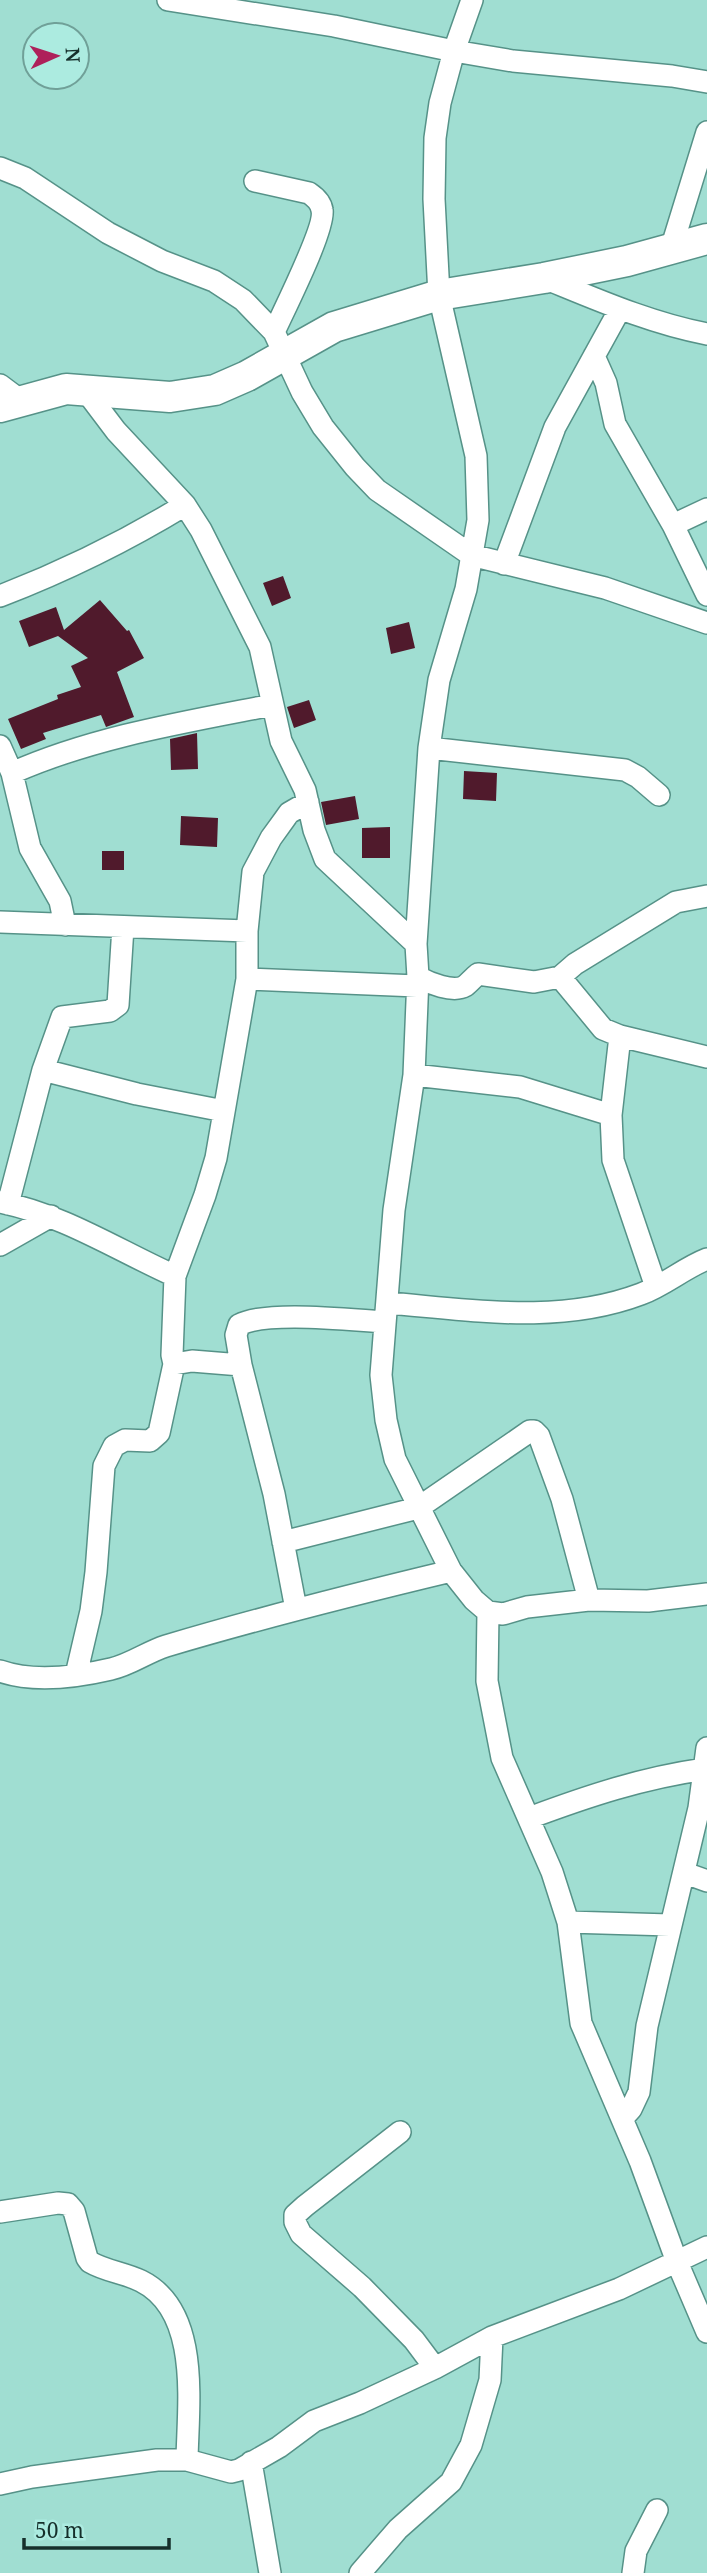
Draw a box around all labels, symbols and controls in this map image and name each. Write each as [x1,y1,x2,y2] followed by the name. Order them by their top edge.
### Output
[21,21,91,91] north arrow
[60,47,86,63] text: N
[24,2506,170,2550] scale bar
[35,2516,84,2544] text: 50 m

